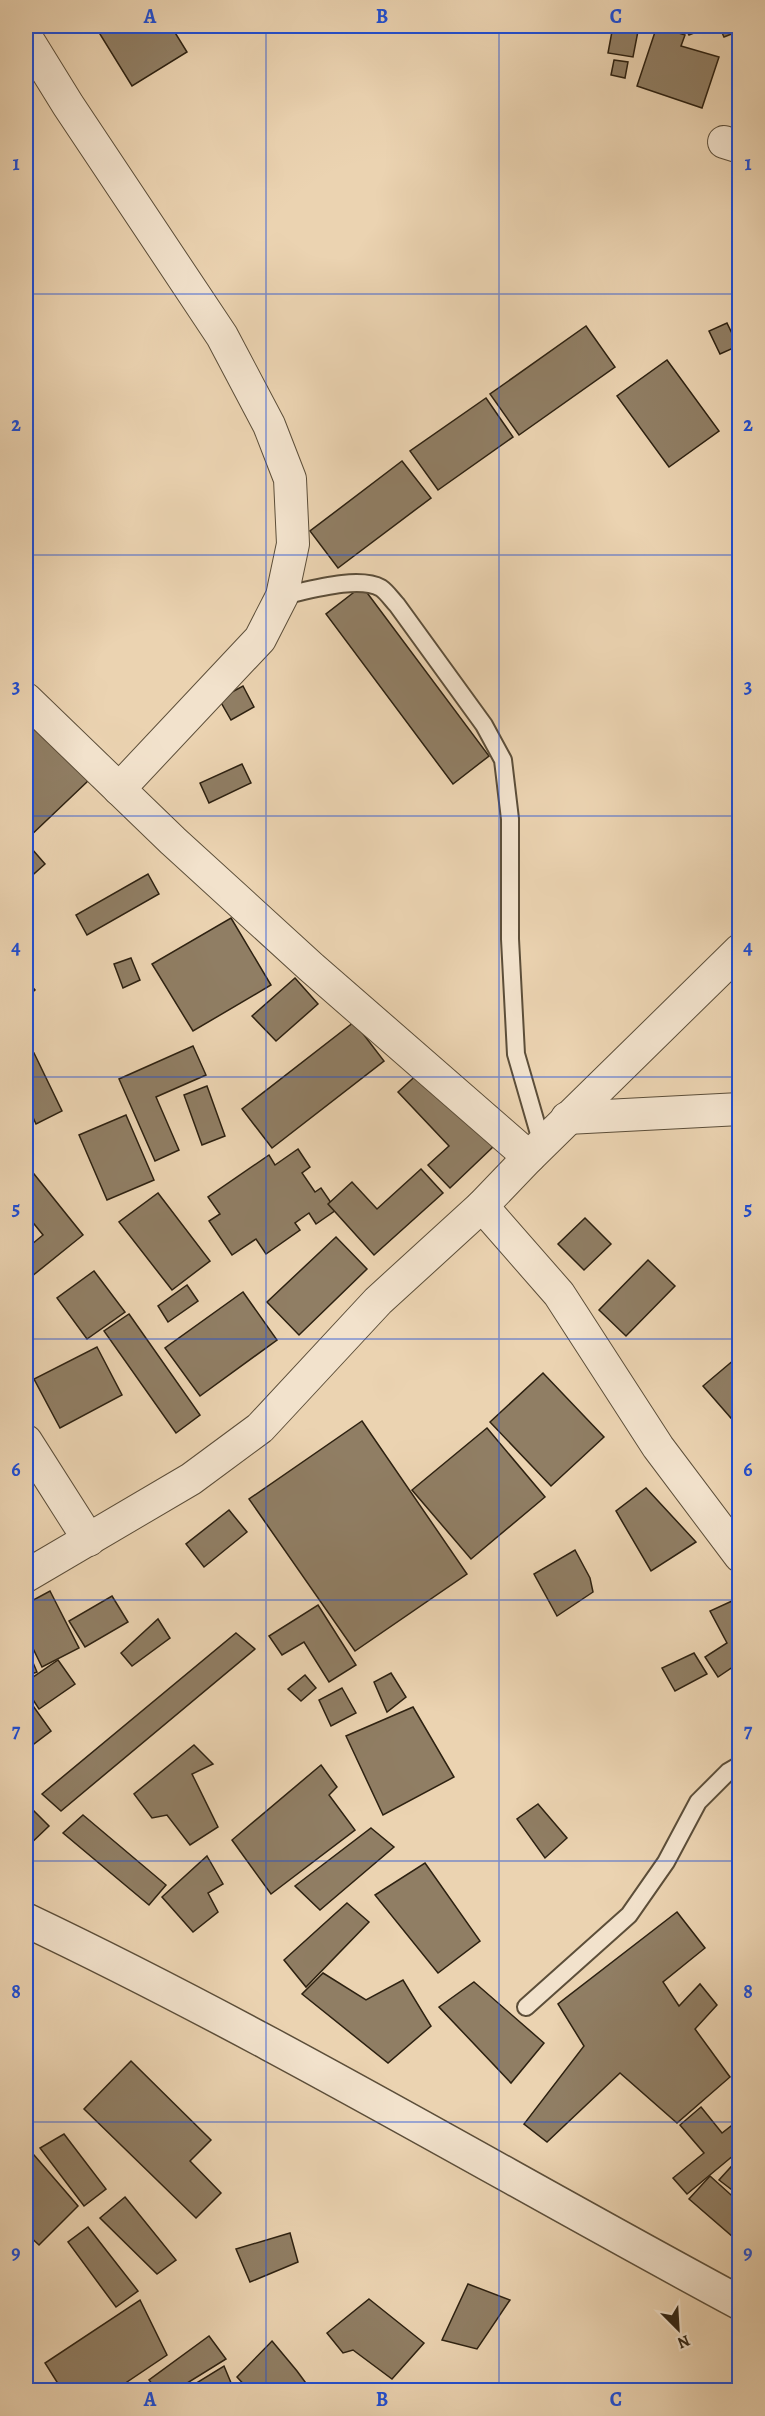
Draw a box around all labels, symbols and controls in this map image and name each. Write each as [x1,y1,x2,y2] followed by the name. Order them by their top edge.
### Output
[143,3,157,30] text: A
[376,3,388,30] text: B
[610,3,622,30] text: C
[12,150,20,177] text: 1
[744,150,752,177] text: 1
[11,411,21,438] text: 2
[743,411,753,438] text: 2
[12,673,20,700] text: 3
[744,673,752,700] text: 3
[11,934,21,961] text: 4
[743,934,753,961] text: 4
[12,1195,20,1222] text: 5
[744,1195,752,1222] text: 5
[11,1456,21,1483] text: 6
[743,1456,753,1483] text: 6
[12,1717,21,1744] text: 7
[744,1717,753,1744] text: 7
[11,1978,21,2005] text: 8
[743,1978,753,2005] text: 8
[11,2239,21,2266] text: 9
[743,2239,753,2266] text: 9
[648,2299,708,2359] north arrow
[674,2329,693,2354] text: N
[143,2386,157,2413] text: A
[376,2386,388,2413] text: B
[610,2386,622,2413] text: C

